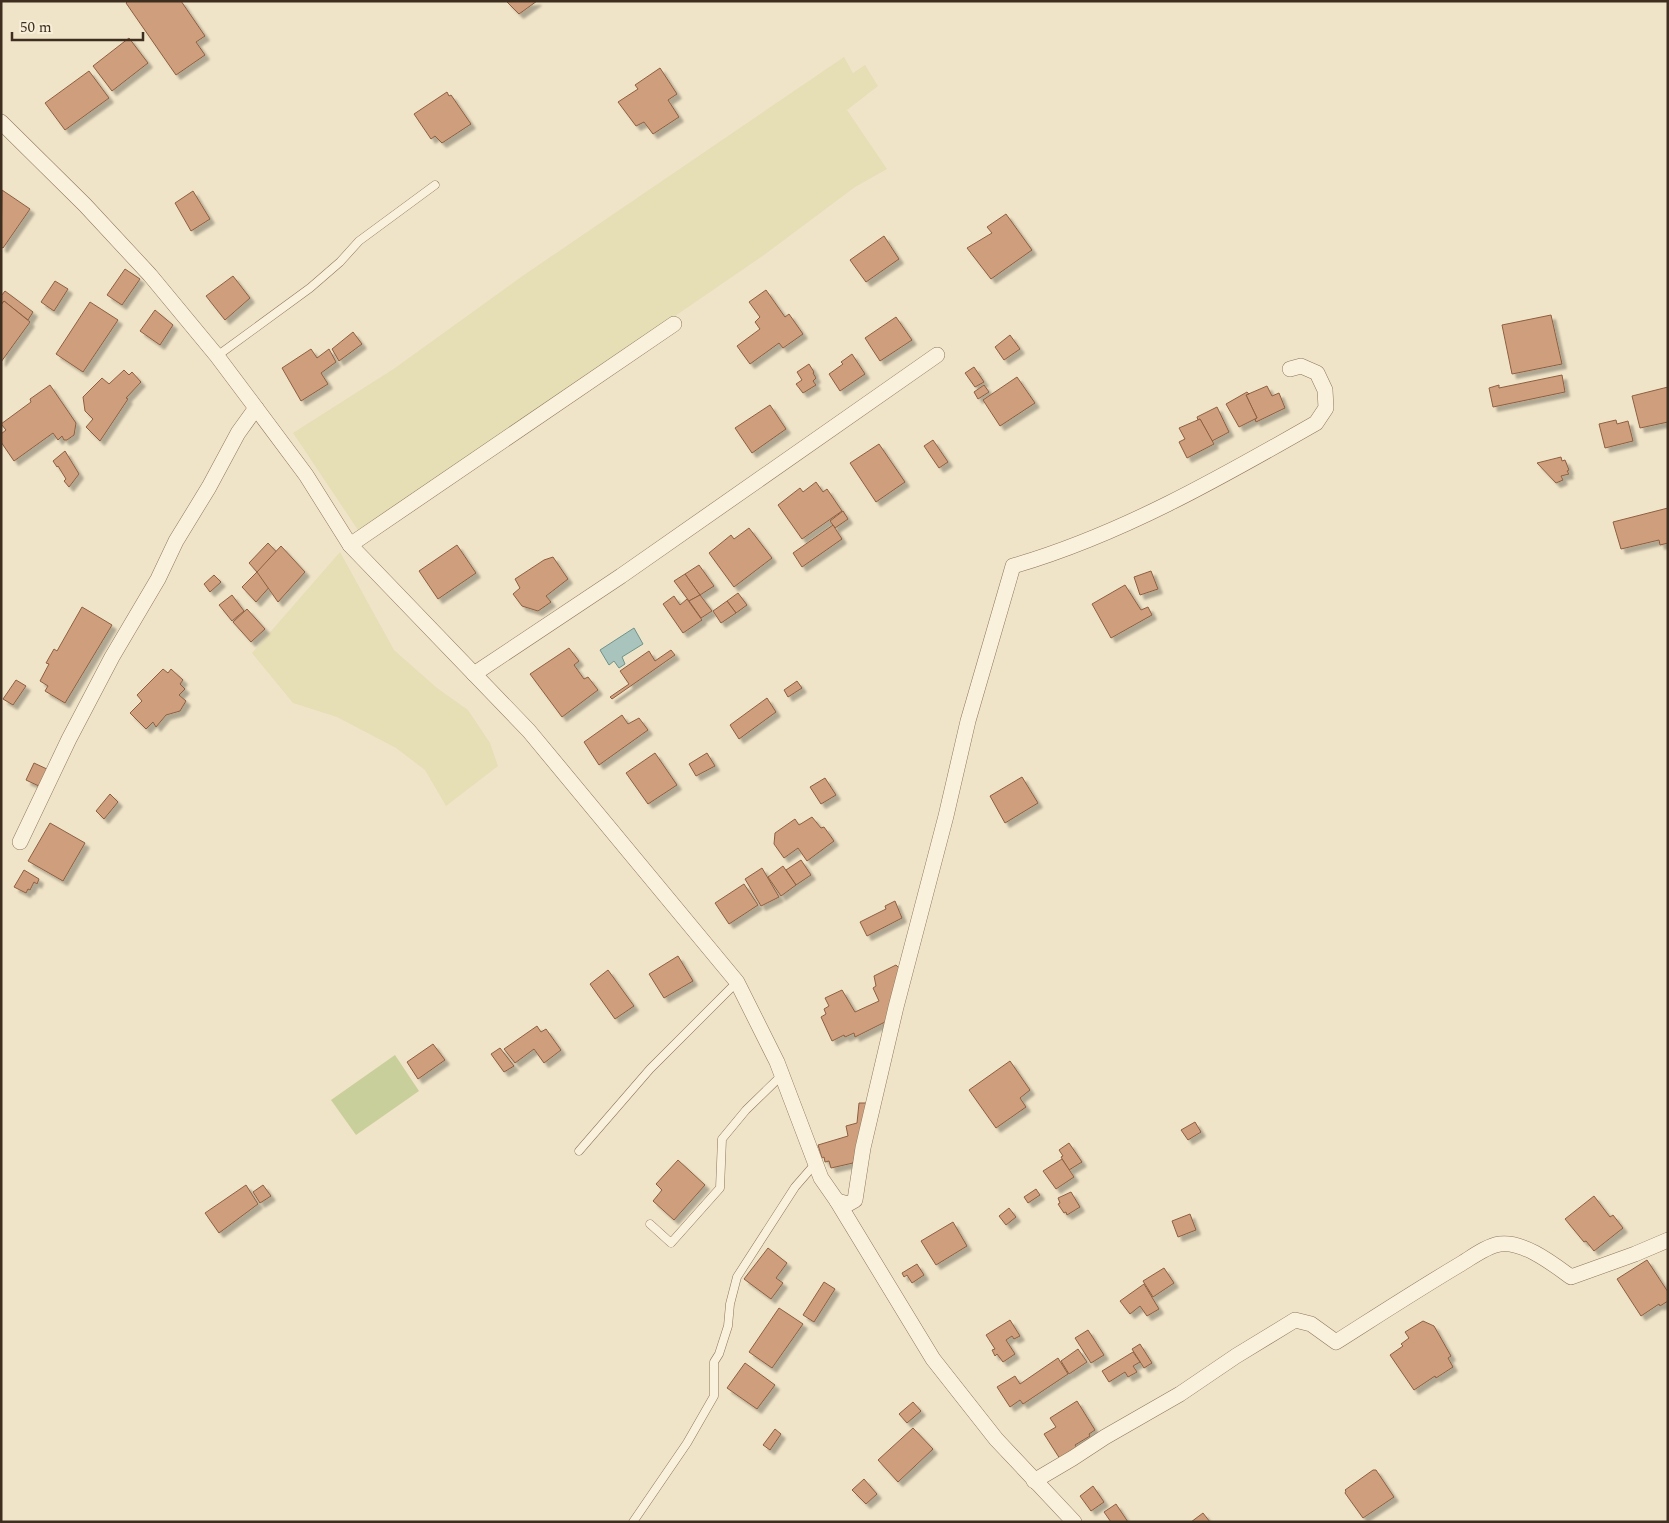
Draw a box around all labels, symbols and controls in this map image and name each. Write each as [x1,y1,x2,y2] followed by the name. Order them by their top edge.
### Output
[12,10,144,42] scale bar
[20,16,52,39] text: 50 m

